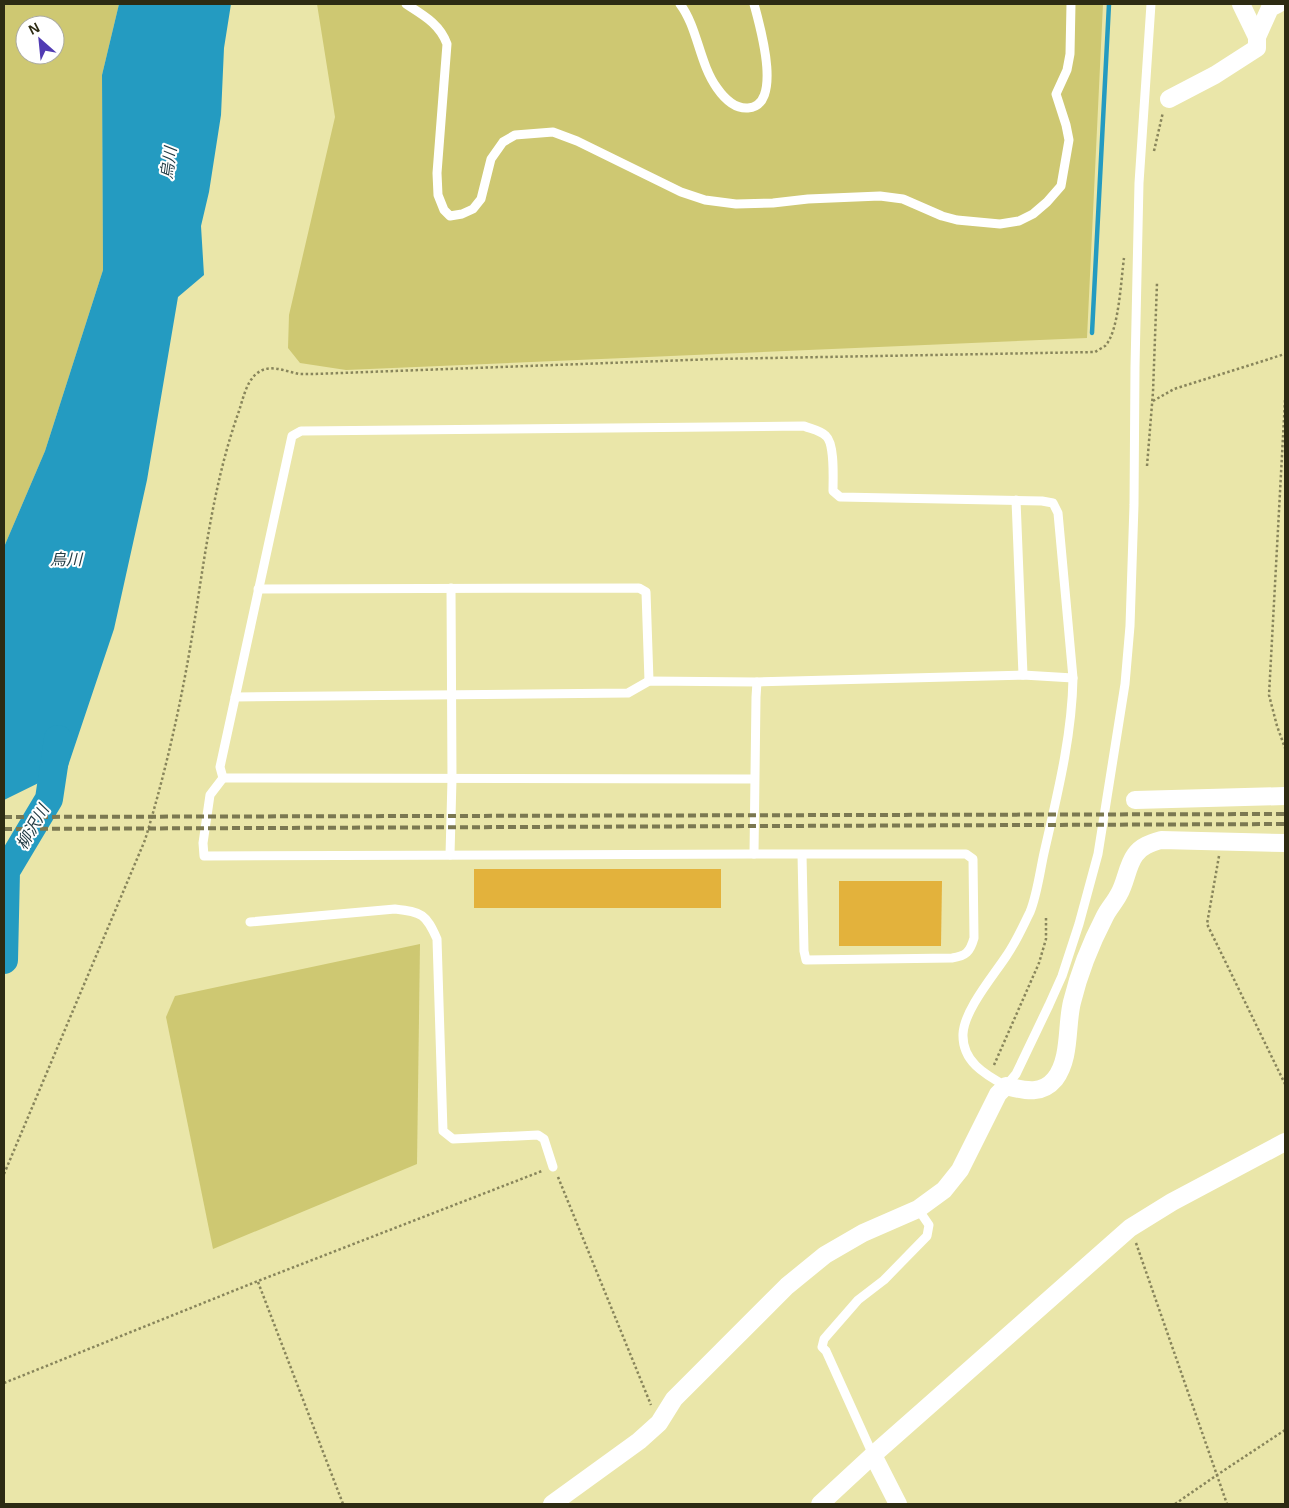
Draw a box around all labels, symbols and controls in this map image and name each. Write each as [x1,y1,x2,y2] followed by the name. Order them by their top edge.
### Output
[15,15,65,65] north arrow
[26,19,42,38] text: N
[158,144,179,180] water label: 烏川
[50,551,84,568] water label: 烏川
[13,800,53,852] water label: 柳沢川

